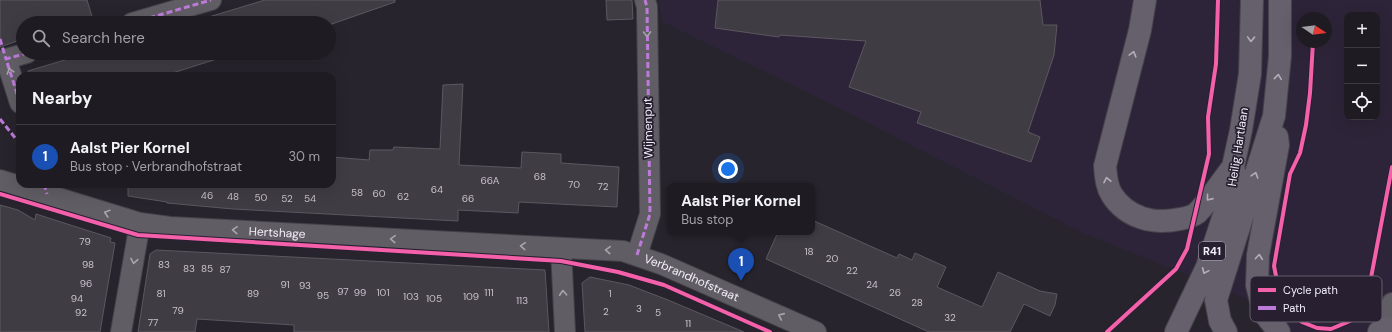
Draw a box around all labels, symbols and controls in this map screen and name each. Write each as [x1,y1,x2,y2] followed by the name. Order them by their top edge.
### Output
[1296,12,1332,48] north arrow
[1344,12,1380,120] map controls
[1344,12,1380,48] button: +
[16,16,336,60] search box
[30,27,52,49] icon: search
[62,28,145,48] text: Search here
[643,31,651,37] one-way arrow
[1247,36,1255,42] one-way arrow
[1344,48,1380,84] button: −
[1129,51,1137,58] one-way arrow
[6,68,15,75] one-way arrow
[1273,74,1282,80] one-way arrow
[1344,84,1380,120] button: locate
[32,87,92,109] text: Nearby
[639,97,657,159] street label: Wijmenput
[1224,106,1252,188] street label: Heilig Hartlaan
[70,138,190,158] text: Aalst Pier Kornel
[43,148,47,165] text: 1
[288,148,320,165] text: 30 m
[70,158,242,175] text: Bus stop · Verbrandhofstraat
[718,159,738,179] your location
[534,170,546,183] house number: 68
[1250,172,1259,179] one-way arrow
[481,174,500,187] house number: 66A
[1104,177,1112,184] one-way arrow
[568,178,580,191] house number: 70
[598,180,609,193] house number: 72
[431,183,443,196] house number: 64
[667,183,815,235] popup
[351,186,363,199] house number: 58
[372,187,386,200] house number: 60
[201,189,213,202] house number: 46
[227,190,239,203] house number: 48
[397,190,409,203] house number: 62
[255,191,268,204] house number: 50
[681,191,801,211] text: Aalst Pier Kornel
[281,192,293,205] house number: 52
[304,192,316,205] house number: 54
[462,192,474,205] house number: 66
[1206,193,1213,200] one-way arrow
[104,209,111,218] one-way arrow
[681,211,733,228] text: Bus stop
[248,223,306,242] street label: Hertshage
[232,226,238,235] one-way arrow
[390,234,396,243] one-way arrow
[79,235,91,248] house number: 79
[520,242,526,251] one-way arrow
[1199,242,1225,260] road number: R41
[804,245,814,258] house number: 18
[605,246,611,255] one-way arrow
[728,248,754,281] pin: 1
[642,251,742,305] street label: Verbrandhofstraat
[826,252,838,265] house number: 20
[1254,254,1263,260] one-way arrow
[82,258,94,271] house number: 98
[130,258,138,265] one-way arrow
[158,258,170,271] house number: 83
[183,262,195,275] house number: 83
[201,262,213,275] house number: 85
[219,263,231,276] house number: 87
[846,264,858,277] house number: 22
[1202,266,1210,274] one-way arrow
[1250,276,1382,322] legend
[80,277,92,290] house number: 96
[280,278,290,291] house number: 91
[866,278,878,291] house number: 24
[299,279,311,292] house number: 93
[1283,283,1338,297] text: Cycle path
[337,285,349,298] house number: 97
[354,286,366,299] house number: 99
[376,286,390,299] house number: 101
[484,286,494,299] house number: 111
[889,286,901,299] house number: 26
[157,287,166,300] house number: 81
[247,287,259,300] house number: 89
[608,287,612,300] house number: 1
[317,289,329,302] house number: 95
[403,290,419,303] house number: 103
[463,290,479,303] house number: 109
[559,290,567,296] one-way arrow
[71,292,83,305] house number: 94
[426,292,442,305] house number: 105
[516,294,528,307] house number: 113
[911,296,923,309] house number: 28
[1283,301,1306,315] text: Path
[636,302,642,315] house number: 3
[172,304,184,317] house number: 79
[603,305,609,318] house number: 2
[75,306,87,319] house number: 92
[655,306,661,319] house number: 5
[944,311,956,324] house number: 32
[777,313,785,321] one-way arrow
[148,316,158,329] house number: 77
[685,317,691,330] house number: 11

